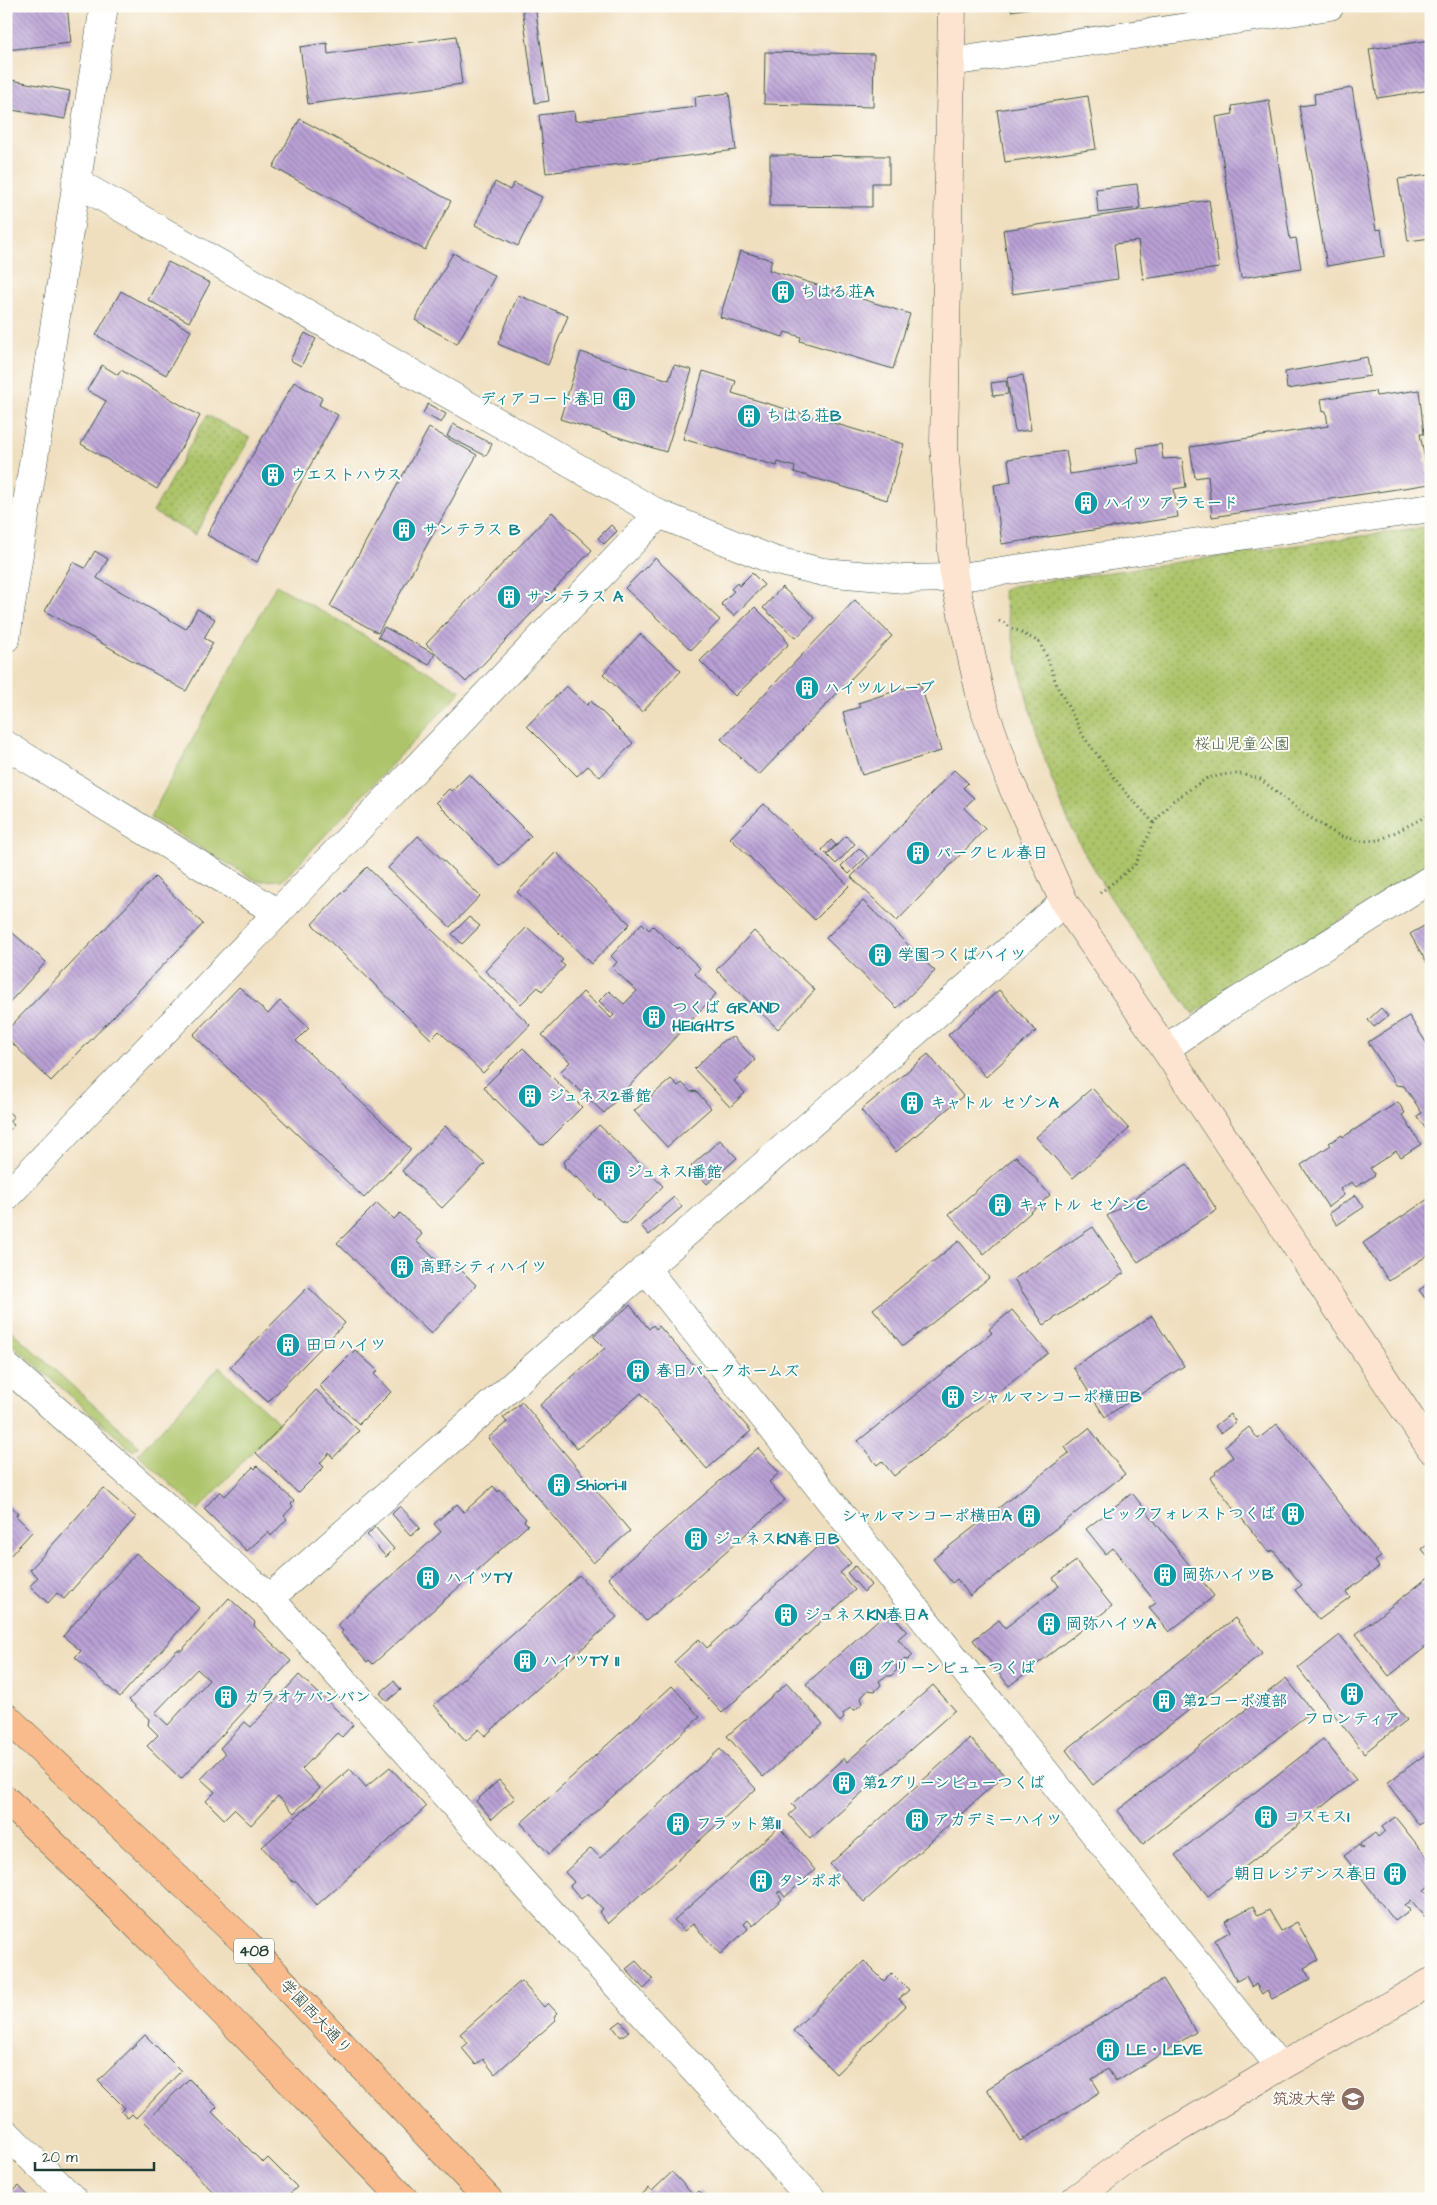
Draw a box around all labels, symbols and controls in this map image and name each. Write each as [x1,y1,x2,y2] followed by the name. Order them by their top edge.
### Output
[770,279,796,305] building icon: ちはる荘A
[800,281,875,303] place label: ちはる荘A
[611,386,637,412] building icon: ディアコート春日
[480,388,606,410] place label: ディアコート春日
[736,403,762,429] building icon: ちはる荘B
[766,405,842,427] place label: ちはる荘B
[260,462,286,488] building icon: ウエストハウス
[290,464,402,486] place label: ウエストハウス
[1073,490,1099,516] building icon: ハイツ アラモード
[1104,492,1238,514] place label: ハイツ アラモード
[391,517,417,543] building icon: サンテラス B
[422,519,521,541] place label: サンテラス B
[496,584,522,610] building icon: サンテラス A
[526,586,624,608] place label: サンテラス A
[794,675,820,701] building icon: ハイツルレーブ
[824,677,935,699] place label: ハイツルレーブ
[1194,733,1290,755] park label: 桜山児童公園
[905,840,931,866] building icon: パークヒル春日
[936,842,1048,864] place label: パークヒル春日
[867,942,893,968] building icon: 学園つくばハイツ
[898,944,1026,966] place label: 学園つくばハイツ
[672,997,780,1037] place label: つくば GRAND HEIGHTS
[641,1004,667,1030] building icon: つくば GRAND HEIGHTS
[517,1083,543,1109] building icon: ジュネス2番館
[548,1085,652,1107] place label: ジュネス2番館
[899,1090,925,1116] building icon: キャトル セゾンA
[930,1092,1059,1114] place label: キャトル セゾンA
[596,1159,622,1185] building icon: ジュネス1番館
[626,1161,722,1183] place label: ジュネス1番館
[987,1192,1013,1218] building icon: キャトル セゾンC
[1018,1194,1148,1216] place label: キャトル セゾンC
[389,1254,415,1280] building icon: 高野シティハイツ
[420,1256,547,1278] place label: 高野シティハイツ
[275,1332,301,1358] building icon: 田口ハイツ
[306,1334,386,1356] place label: 田口ハイツ
[625,1358,651,1384] building icon: 春日パークホームズ
[656,1360,799,1382] place label: 春日パークホームズ
[940,1384,966,1410] building icon: シャルマンコーポ横田B
[970,1386,1142,1408] place label: シャルマンコーポ横田B
[546,1472,572,1498] building icon: Shiori-II
[575,1474,627,1496] place label: Shiori-II
[1280,1501,1306,1527] building icon: ビックフォレストつくば
[1016,1503,1042,1529] building icon: シャルマンコーポ横田A
[1100,1503,1276,1525] place label: ビックフォレストつくば
[841,1505,1013,1527] place label: シャルマンコーポ横田A
[683,1526,709,1552] building icon: ジュネスKN春日B
[714,1528,840,1550] place label: ジュネスKN春日B
[1152,1562,1178,1588] building icon: 岡弥ハイツB
[1182,1564,1274,1586] place label: 岡弥ハイツB
[415,1565,441,1591] building icon: ハイツTY
[446,1567,513,1589] place label: ハイツTY
[773,1602,799,1628] building icon: ジュネスKN春日A
[804,1604,929,1626] place label: ジュネスKN春日A
[1036,1611,1062,1637] building icon: 岡弥ハイツA
[1066,1613,1157,1635] place label: 岡弥ハイツA
[512,1648,538,1674] building icon: ハイツTY II
[542,1650,620,1672] place label: ハイツTY II
[848,1655,874,1681] building icon: グリーンビューつくば
[878,1657,1036,1679] place label: グリーンビューつくば
[1339,1681,1365,1707] building icon: フロンティア
[213,1684,239,1710] building icon: カラオケバンバン
[244,1686,371,1708] place label: カラオケバンバン
[1151,1688,1177,1714] building icon: 第2コーポ渡部
[1182,1690,1287,1712] place label: 第2コーポ渡部
[1304,1708,1400,1730] place label: フロンティア
[831,1770,857,1796] building icon: 第2グリーンビューつくば
[862,1772,1045,1794] place label: 第2グリーンビューつくば
[1253,1804,1279,1830] building icon: コスモスI
[1284,1806,1350,1828] place label: コスモスI
[904,1807,930,1833] building icon: アカデミーハイツ
[934,1809,1062,1831] place label: アカデミーハイツ
[665,1811,691,1837] building icon: フラット第II
[696,1813,781,1835] place label: フラット第II
[1382,1861,1408,1887] building icon: 朝日レジデンス春日
[1234,1863,1378,1885] place label: 朝日レジデンス春日
[748,1868,774,1894] building icon: タンポポ
[778,1870,842,1892] place label: タンポポ
[234,1938,274,1964] road number: 408
[275,1974,357,2060] street label: 学園西大通り
[1095,2037,1121,2063] building icon: LE・LEVE
[1126,2039,1203,2061] place label: LE・LEVE
[1340,2086,1366,2112] school or university icon: 筑波大学
[1272,2088,1336,2110] place label: 筑波大学
[35,2140,154,2172] scale bar
[42,2147,78,2168] text: 20 m

